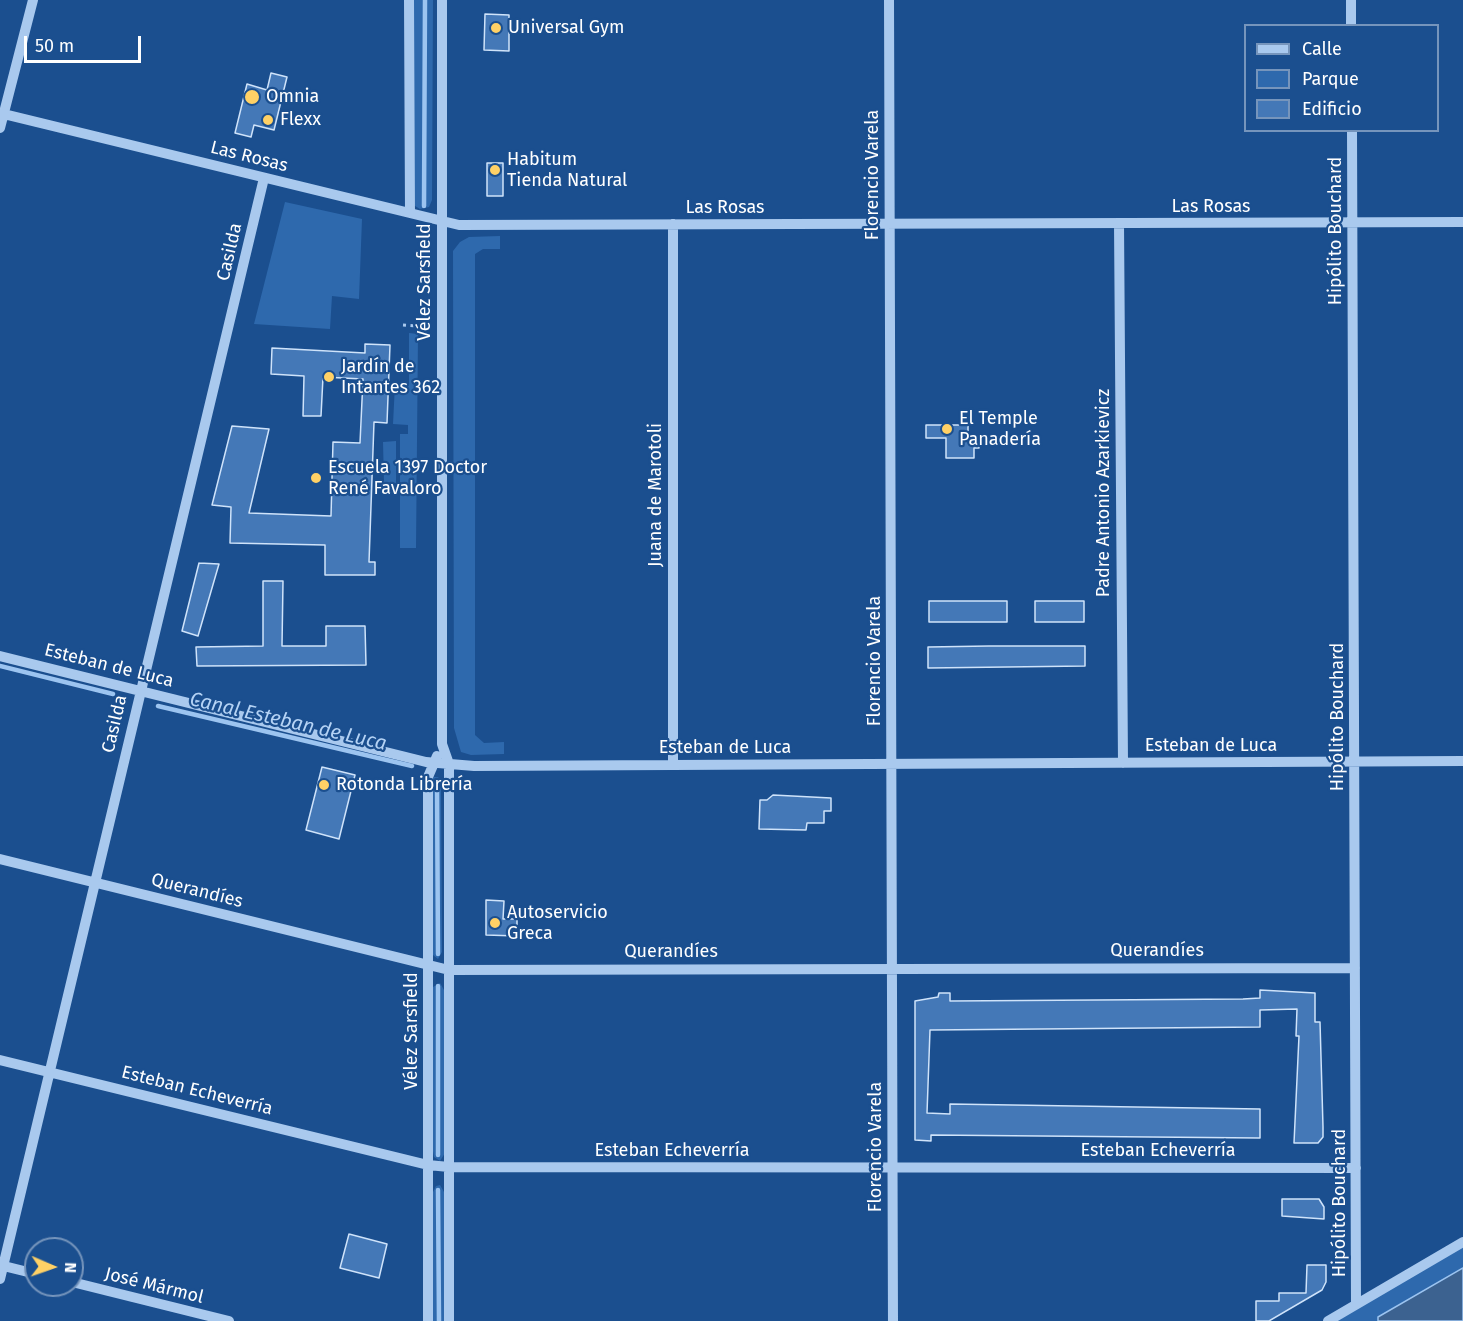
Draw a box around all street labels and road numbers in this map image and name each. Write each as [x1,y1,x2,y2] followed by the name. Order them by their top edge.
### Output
[862,110,884,240] street label: Florencio Varela
[208,137,290,177] street label: Las Rosas
[1325,157,1347,305] street label: Hipólito Bouchard
[1172,196,1250,218] street label: Las Rosas
[686,197,764,219] street label: Las Rosas
[213,221,247,283] street label: Casilda
[414,223,436,341] street label: Vélez Sarsfield
[1093,389,1115,597] street label: Padre Antonio Azarkievicz
[645,423,667,567] street label: Juana de Marotoli
[864,596,886,726] street label: Florencio Varela
[42,640,176,692] street label: Esteban de Luca
[1327,643,1349,791] street label: Hipólito Bouchard
[98,693,132,755] street label: Casilda
[1145,735,1277,757] street label: Esteban de Luca
[659,737,791,759] street label: Esteban de Luca
[149,869,245,913] street label: Querandíes
[1110,940,1204,962] street label: Querandíes
[624,941,718,963] street label: Querandíes
[401,972,423,1090] street label: Vélez Sarsfield
[119,1062,275,1120] street label: Esteban Echeverría
[865,1082,887,1212] street label: Florencio Varela
[1329,1129,1351,1277] street label: Hipólito Bouchard
[594,1140,750,1162] street label: Esteban Echeverría
[1080,1140,1236,1162] street label: Esteban Echeverría
[102,1263,206,1309] street label: José Mármol

